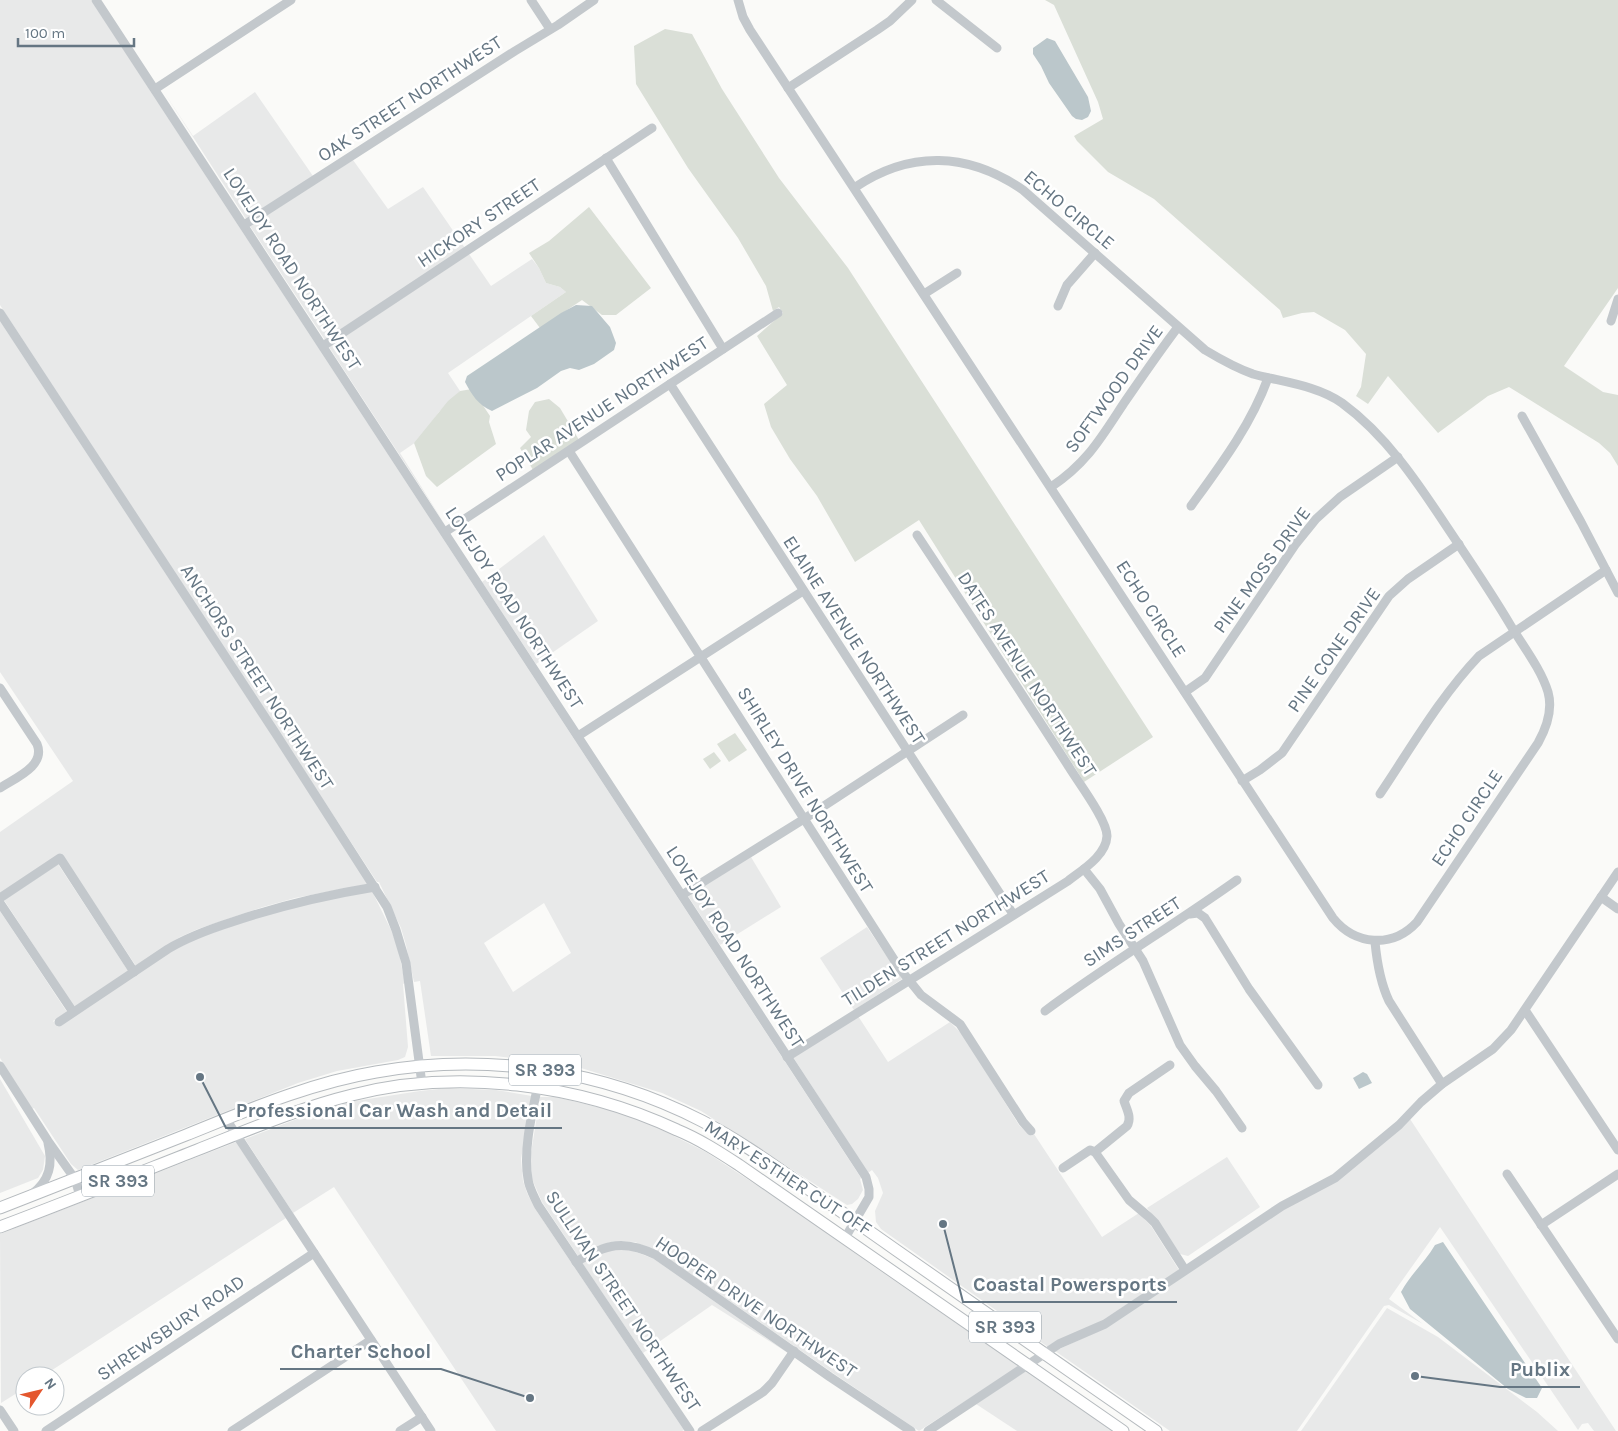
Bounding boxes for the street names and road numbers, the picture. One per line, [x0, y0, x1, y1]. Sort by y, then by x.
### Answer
street label: OAK STREET NORTHWEST [314, 31, 507, 167]
street label: LOVEJOY ROAD NORTHWEST [218, 164, 366, 375]
street label: ECHO CIRCLE [1019, 166, 1119, 254]
street label: HICKORY STREET [413, 173, 545, 272]
street label: SOFTWOOD DRIVE [1060, 321, 1168, 457]
street label: POPLAR AVENUE NORTHWEST [491, 332, 713, 486]
street label: LOVEJOY ROAD NORTHWEST [440, 503, 588, 714]
street label: PINE MOSS DRIVE [1209, 503, 1315, 637]
street label: ELAINE AVENUE NORTHWEST [778, 532, 930, 749]
street label: ECHO CIRCLE [1111, 556, 1191, 662]
street label: ANCHORS STREET NORTHWEST [176, 560, 338, 794]
street label: DATES AVENUE NORTHWEST [953, 568, 1102, 781]
street label: PINE CONE DRIVE [1283, 583, 1385, 717]
street label: SHIRLEY DRIVE NORTHWEST [732, 683, 878, 897]
street label: ECHO CIRCLE [1427, 766, 1507, 870]
street label: LOVEJOY ROAD NORTHWEST [661, 842, 809, 1053]
street label: TILDEN STREET NORTHWEST [838, 865, 1054, 1011]
street label: SIMS STREET [1079, 892, 1186, 972]
road number: SR 393 [509, 1054, 581, 1086]
street label: MARY ESTHER CUT OFF [700, 1116, 876, 1240]
road number: SR 393 [82, 1166, 154, 1196]
street label: SULLIVAN STREET NORTHWEST [541, 1187, 705, 1416]
street label: HOOPER DRIVE NORTHWEST [651, 1231, 861, 1383]
street label: SHREWSBURY ROAD [93, 1270, 249, 1386]
road number: SR 393 [969, 1311, 1041, 1342]

